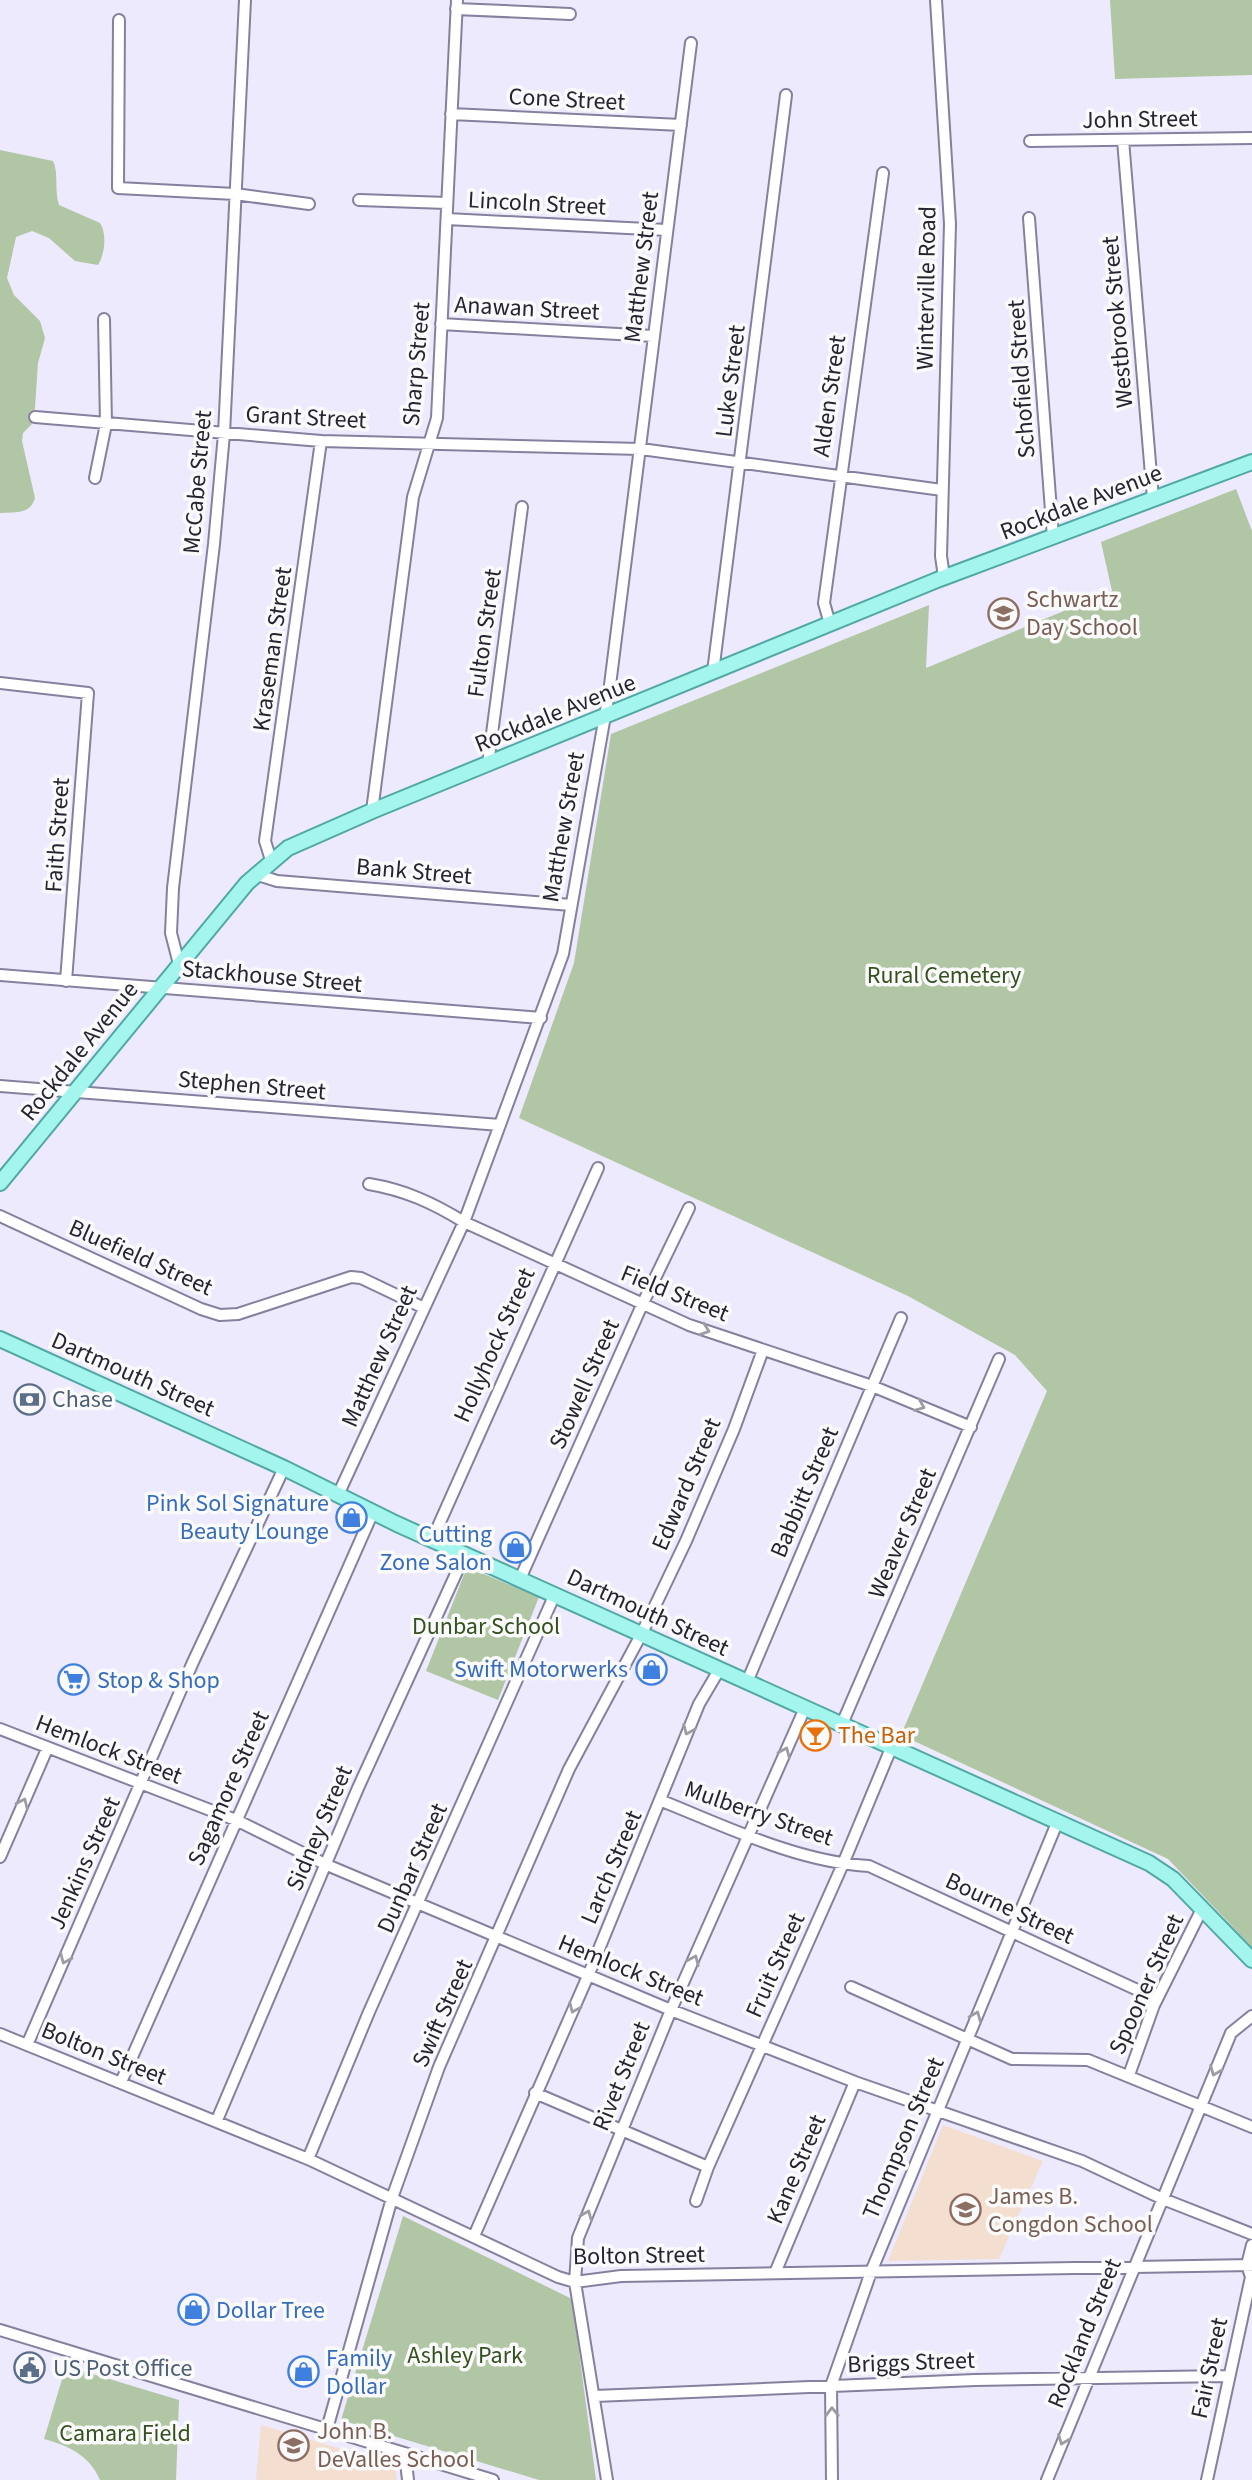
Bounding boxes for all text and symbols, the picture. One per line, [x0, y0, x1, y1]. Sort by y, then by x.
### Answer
street label: Cone Street [508, 79, 626, 120]
street label: John Street [1082, 101, 1198, 138]
street label: Lincoln Street [467, 182, 607, 225]
street label: Matthew Street [615, 189, 668, 345]
street label: Winterville Road [908, 206, 945, 370]
street label: Westbrook Street [1093, 234, 1142, 409]
street label: Anawan Street [453, 287, 601, 330]
street label: Schofield Street [998, 298, 1045, 459]
street label: Sharp Street [394, 300, 439, 428]
street label: Luke Street [706, 323, 755, 439]
street label: Alden Street [804, 333, 855, 459]
street label: Grant Street [245, 397, 367, 438]
street label: McCabe Street [174, 409, 221, 555]
street label: Rockdale Avenue [995, 455, 1167, 549]
street label: Kraseman Street [244, 565, 301, 734]
street label: Fulton Street [458, 567, 511, 700]
place label: Schwartz Day School [1026, 582, 1138, 645]
school or university icon: Schwartz Day School [986, 596, 1020, 630]
street label: Rockdale Avenue [469, 665, 641, 762]
street label: Matthew Street [533, 749, 594, 905]
street label: Faith Street [36, 776, 79, 894]
street label: Bank Street [355, 849, 473, 894]
street label: Stackhouse Street [180, 951, 364, 1002]
park label: Rural Cemetery [867, 958, 1021, 993]
street label: Rockdale Avenue [12, 974, 147, 1129]
street label: Stephen Street [177, 1062, 327, 1109]
street label: Bluefield Street [63, 1210, 218, 1305]
street label: Field Street [615, 1256, 734, 1331]
street label: Hollyhock Street [445, 1262, 544, 1428]
street label: Matthew Street [333, 1280, 426, 1433]
street label: Stowell Street [540, 1314, 629, 1455]
one-way arrow [699, 1322, 711, 1336]
street label: Dartmouth Street [46, 1323, 220, 1426]
bank icon: Chase [12, 1382, 46, 1416]
place label: Chase [52, 1382, 113, 1417]
one-way arrow [912, 1398, 925, 1412]
street label: Edward Street [643, 1412, 730, 1556]
street label: Babbitt Street [761, 1421, 848, 1563]
street label: Weaver Street [859, 1462, 946, 1604]
place label: Pink Sol Signature Beauty Lounge [146, 1486, 329, 1549]
shop icon: Pink Sol Signature Beauty Lounge [335, 1500, 369, 1534]
place label: Cutting Zone Salon [380, 1517, 492, 1580]
shop icon: Cutting Zone Salon [498, 1531, 532, 1565]
street label: Dartmouth Street [561, 1560, 735, 1665]
park label: Dunbar School [412, 1609, 560, 1644]
place label: Swift Motorwerks [454, 1652, 628, 1687]
shop icon: Swift Motorwerks [634, 1652, 668, 1686]
supermarket icon: Stop & Shop [57, 1663, 91, 1697]
place label: Stop & Shop [97, 1663, 220, 1698]
street label: Hemlock Street [31, 1705, 187, 1793]
street label: Sagamore Street [179, 1705, 278, 1871]
bar icon: The Bar [798, 1718, 832, 1752]
place label: The Bar [838, 1718, 916, 1753]
one-way arrow [683, 1724, 697, 1736]
one-way arrow [777, 1747, 791, 1759]
street label: Sidney Street [277, 1760, 362, 1896]
street label: Mulberry Street [680, 1772, 838, 1855]
street label: Jenkins Street [40, 1791, 129, 1935]
street label: Dunbar Street [368, 1797, 457, 1939]
one-way arrow [15, 1798, 29, 1810]
street label: Larch Street [572, 1805, 651, 1930]
street label: Bourne Street [940, 1863, 1080, 1954]
street label: Fruit Street [737, 1907, 814, 2023]
street label: Spooner Street [1100, 1908, 1193, 2060]
street label: Hemlock Street [553, 1925, 709, 2016]
one-way arrow [59, 1952, 73, 1964]
street label: Swift Street [403, 1953, 482, 2073]
one-way arrow [686, 1955, 700, 1967]
one-way arrow [568, 2001, 582, 2014]
one-way arrow [968, 2011, 982, 2023]
street label: Bolton Street [36, 2012, 172, 2094]
street label: Rivet Street [584, 2016, 659, 2136]
street label: Thompson Street [854, 2052, 953, 2225]
one-way arrow [1210, 2065, 1224, 2077]
street label: Kane Street [758, 2109, 835, 2229]
place label: James B. Congdon School [988, 2179, 1153, 2242]
school or university icon: James B. Congdon School [948, 2193, 982, 2227]
one-way arrow [578, 2210, 592, 2222]
street label: Bolton Street [573, 2237, 705, 2274]
street label: Rockland Street [1038, 2253, 1130, 2413]
shop icon: Dollar Tree [176, 2293, 210, 2327]
place label: Dollar Tree [216, 2293, 325, 2328]
street label: Fair Street [1182, 2314, 1237, 2422]
park label: Ashley Park [407, 2338, 523, 2373]
place label: Family Dollar [326, 2341, 392, 2404]
street label: Briggs Street [847, 2343, 975, 2382]
public building icon: US Post Office [13, 2351, 47, 2385]
place label: US Post Office [53, 2351, 192, 2386]
shop icon: Family Dollar [286, 2355, 320, 2389]
one-way arrow [824, 2406, 839, 2417]
place label: John B. DeValles School [317, 2414, 475, 2477]
park label: Camara Field [59, 2416, 191, 2451]
school or university icon: John B. DeValles School [277, 2428, 311, 2462]
one-way arrow [1057, 2433, 1071, 2445]

